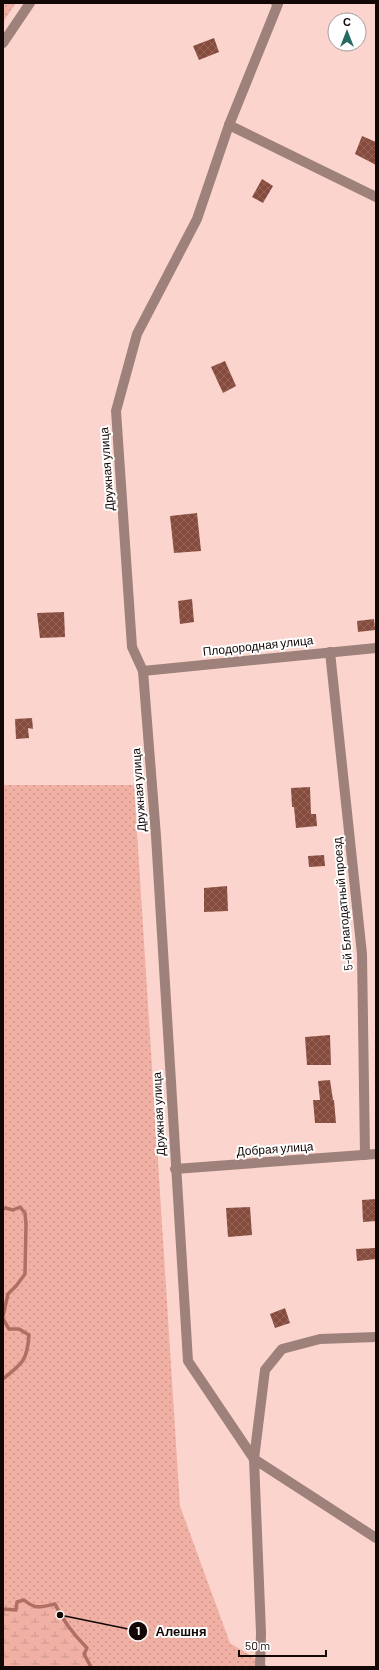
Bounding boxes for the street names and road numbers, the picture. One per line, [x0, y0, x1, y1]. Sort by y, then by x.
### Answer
street label: Дружная улица [96, 426, 117, 511]
street label: Плодородная улица [202, 632, 314, 659]
street label: Дружная улица [128, 747, 149, 832]
street label: 5-й Благодатный проезд [329, 837, 356, 971]
street label: Дружная улица [149, 1071, 168, 1156]
street label: Добрая улица [236, 1138, 314, 1159]

